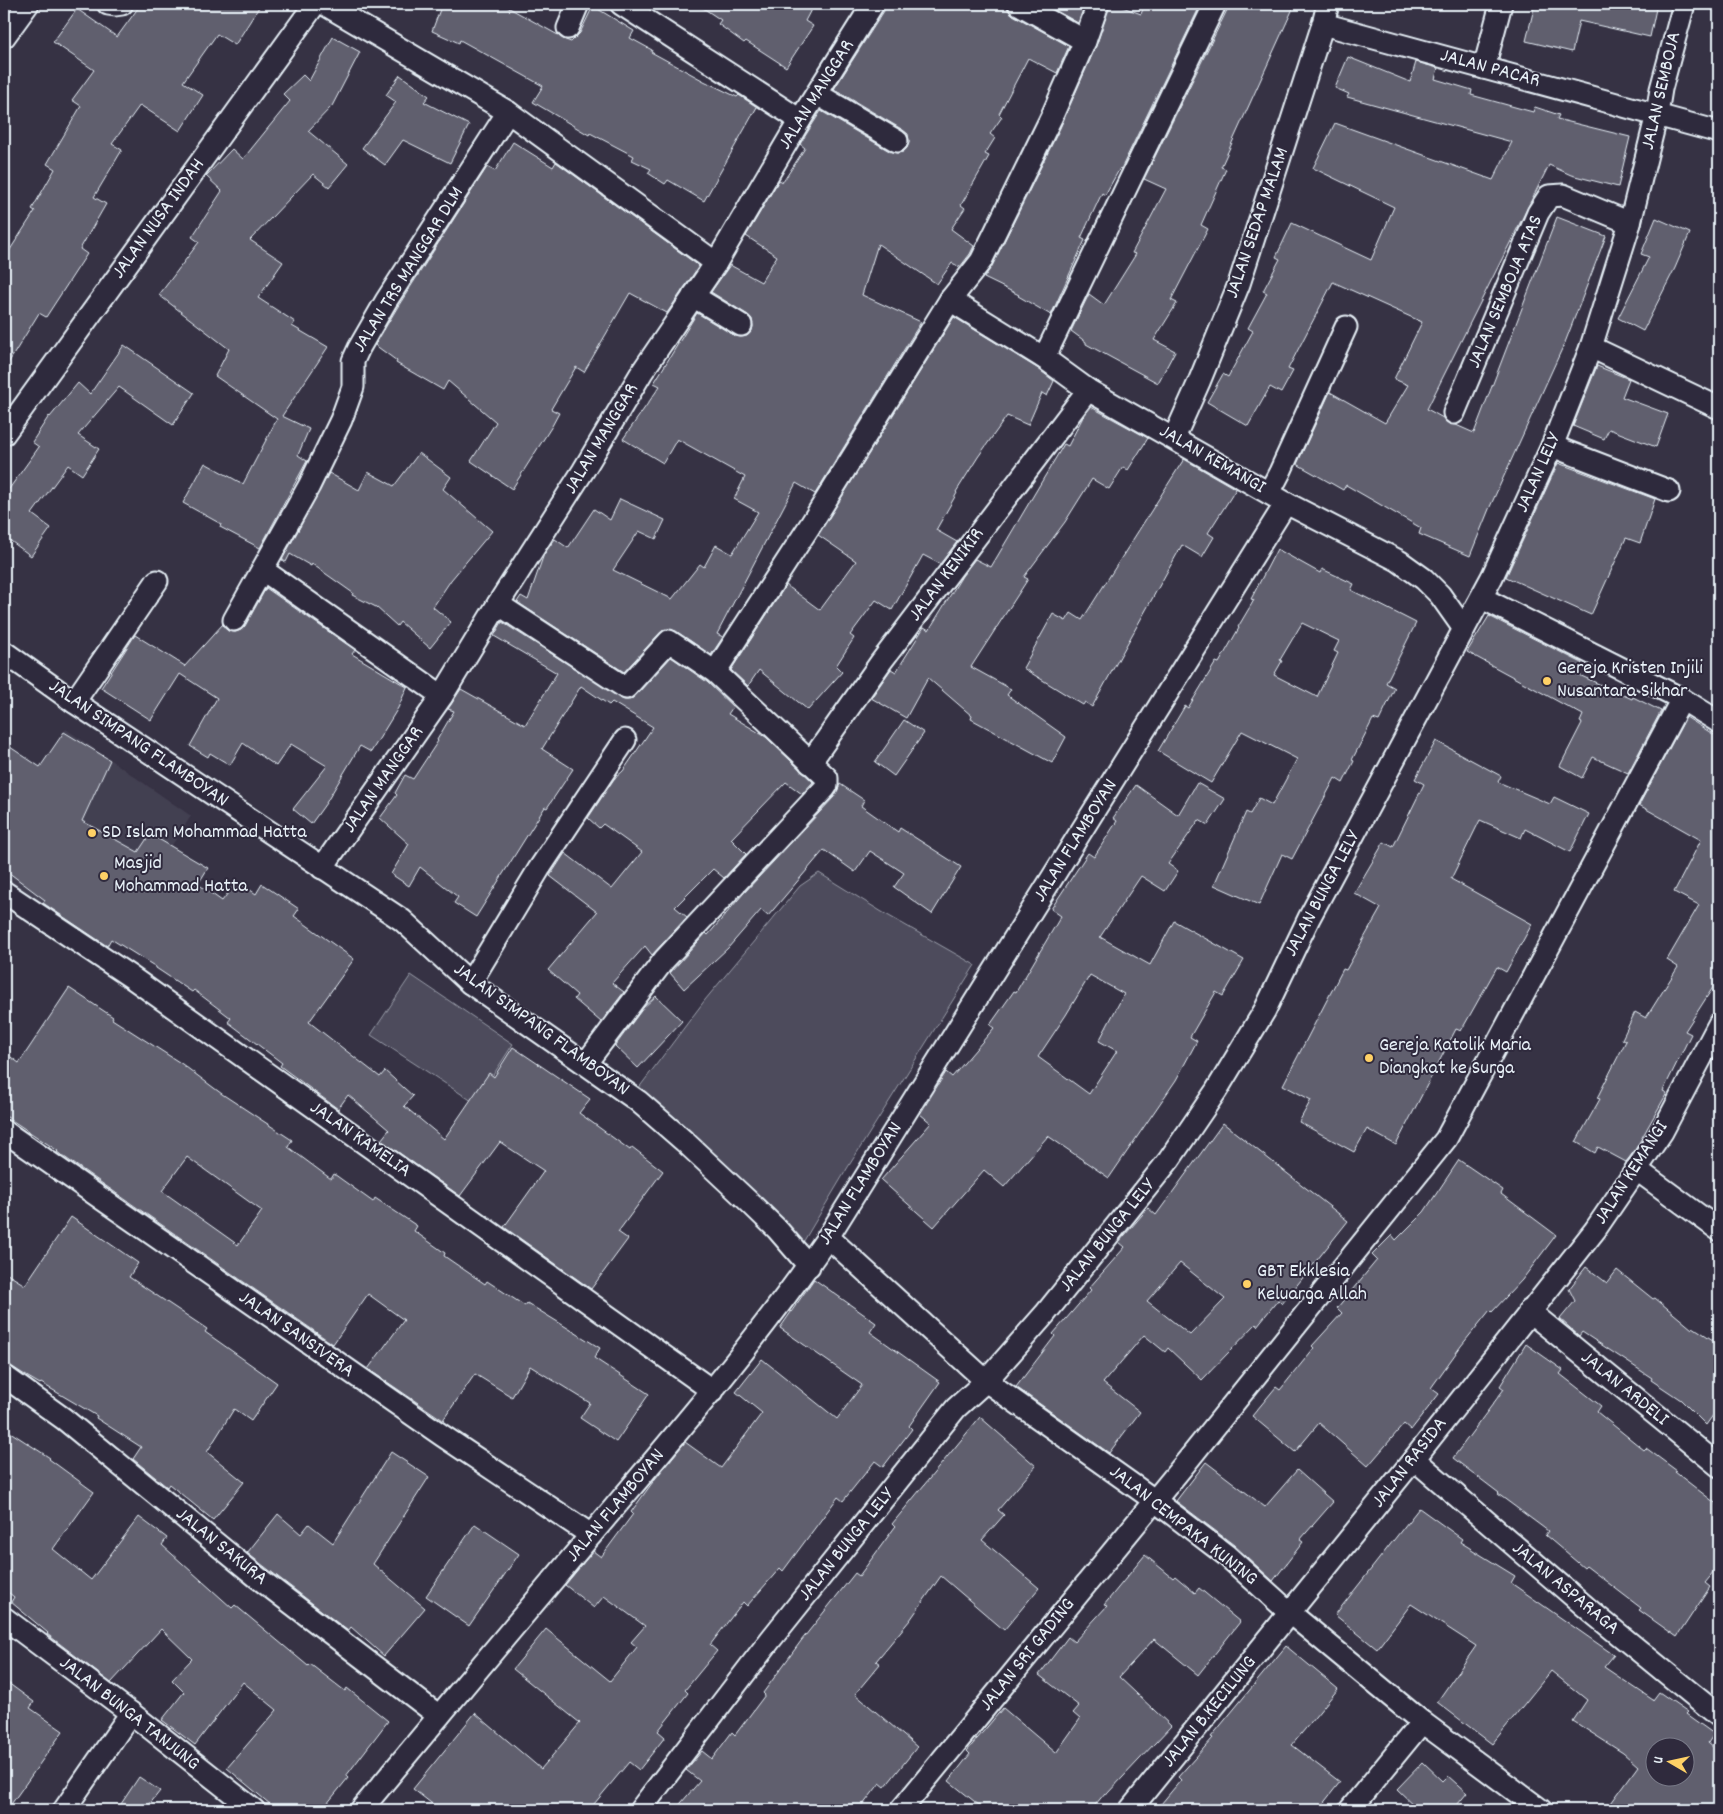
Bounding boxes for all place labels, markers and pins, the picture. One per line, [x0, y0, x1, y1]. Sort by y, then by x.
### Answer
place label: Gereja Kristen Injili Nusantara Sikhar [1557, 655, 1703, 706]
marker: Gereja Kristen Injili Nusantara Sikhar [1541, 675, 1553, 687]
place label: SD Islam Mohammad Hatta [102, 819, 307, 847]
marker: SD Islam Mohammad Hatta [86, 827, 98, 839]
place label: Masjid Mohammad Hatta [114, 850, 248, 901]
marker: Masjid Mohammad Hatta [98, 870, 110, 882]
place label: Gereja Katolik Maria Diangkat ke Surga [1379, 1032, 1532, 1083]
marker: Gereja Katolik Maria Diangkat ke Surga [1363, 1052, 1375, 1064]
place label: GBT Ekklesia Keluarga Allah [1257, 1258, 1367, 1309]
marker: GBT Ekklesia Keluarga Allah [1241, 1278, 1253, 1290]

